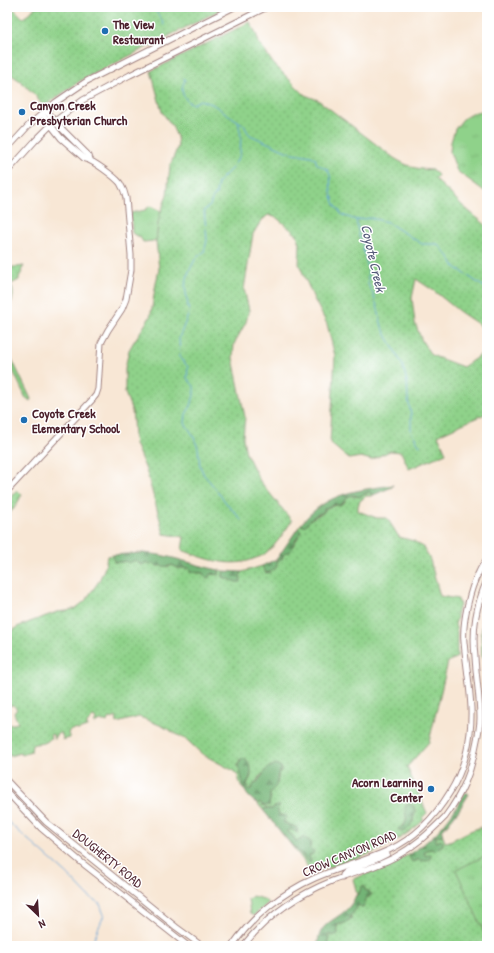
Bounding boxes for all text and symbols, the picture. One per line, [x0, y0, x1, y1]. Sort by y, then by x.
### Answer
place label: The View Restaurant [112, 15, 165, 48]
marker: The View Restaurant [100, 26, 110, 36]
place label: Canyon Creek Presbyterian Church [30, 96, 128, 130]
marker: Canyon Creek Presbyterian Church [17, 107, 27, 117]
water label: Coyote Creek [356, 222, 391, 295]
place label: Coyote Creek Elementary School [32, 404, 120, 438]
marker: Coyote Creek Elementary School [19, 415, 29, 425]
place label: Acorn Learning Center [352, 773, 424, 806]
marker: Acorn Learning Center [426, 784, 436, 794]
street label: DOUGHERTY ROAD [69, 824, 147, 892]
street label: CROW CANYON ROAD [299, 825, 399, 881]
north arrow [18, 895, 58, 935]
text: N [36, 916, 48, 932]

